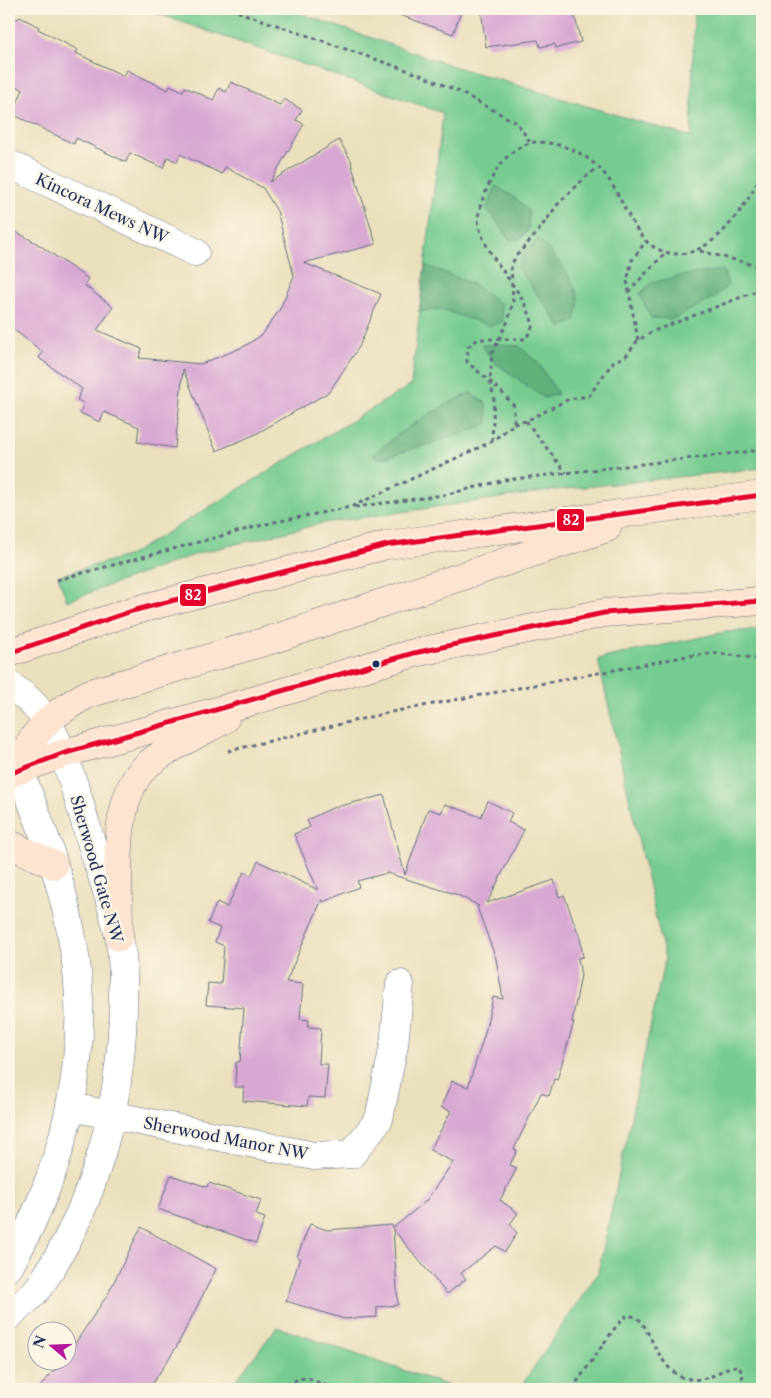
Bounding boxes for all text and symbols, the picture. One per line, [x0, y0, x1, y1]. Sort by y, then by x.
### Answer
street label: Kincora Mews NW [32, 168, 172, 248]
line badge: 82 [556, 508, 585, 532]
text: 82 [563, 511, 579, 529]
line badge: 82 [179, 583, 207, 607]
text: 82 [185, 586, 201, 604]
unlabelled marker [371, 659, 381, 669]
street label: Sherwood Gate NW [66, 793, 128, 946]
street label: Sherwood Manor NW [142, 1112, 311, 1164]
north arrow [28, 1320, 78, 1370]
text: N [29, 1333, 50, 1350]

